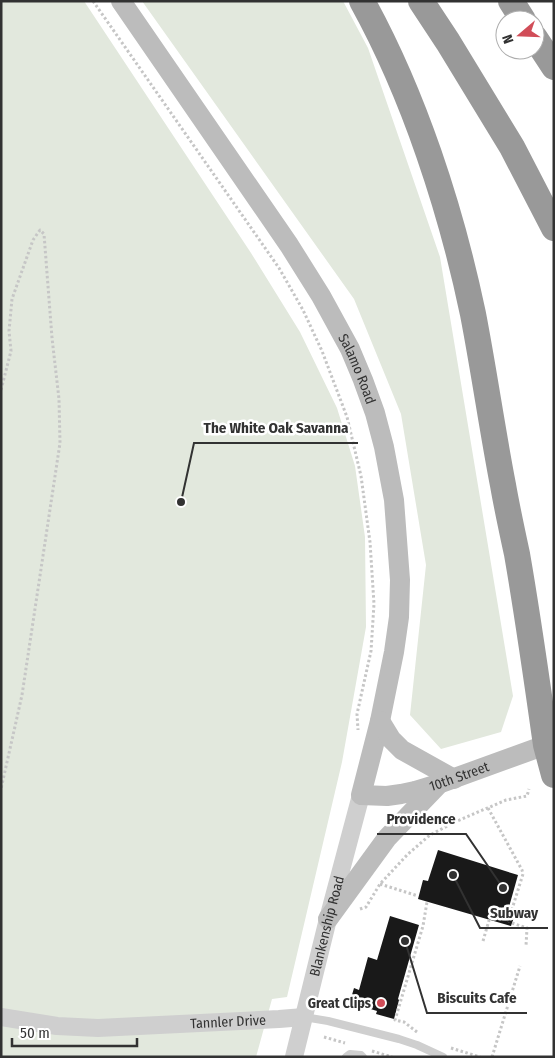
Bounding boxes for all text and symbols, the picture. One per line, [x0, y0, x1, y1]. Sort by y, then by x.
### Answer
north arrow [495, 10, 545, 60]
text: N [499, 32, 518, 46]
street label: Salamo Road [334, 331, 379, 406]
callout: The White Oak Savanna [194, 413, 358, 443]
text: The White Oak Savanna [204, 419, 349, 437]
street label: 10th Street [427, 758, 492, 795]
callout: Providence [377, 804, 466, 834]
text: Providence [386, 810, 456, 828]
street label: Blankenship Road [306, 874, 348, 978]
callout: Subway [480, 898, 548, 928]
text: Subway [490, 904, 539, 922]
callout: Biscuits Cafe [427, 983, 527, 1013]
text: Biscuits Cafe [437, 989, 517, 1007]
place label: Great Clips [308, 995, 371, 1012]
marker: Great Clips [375, 997, 387, 1009]
street label: Tannler Drive [190, 1012, 266, 1032]
scale bar [12, 1016, 138, 1048]
text: 50 m [20, 1024, 50, 1042]

